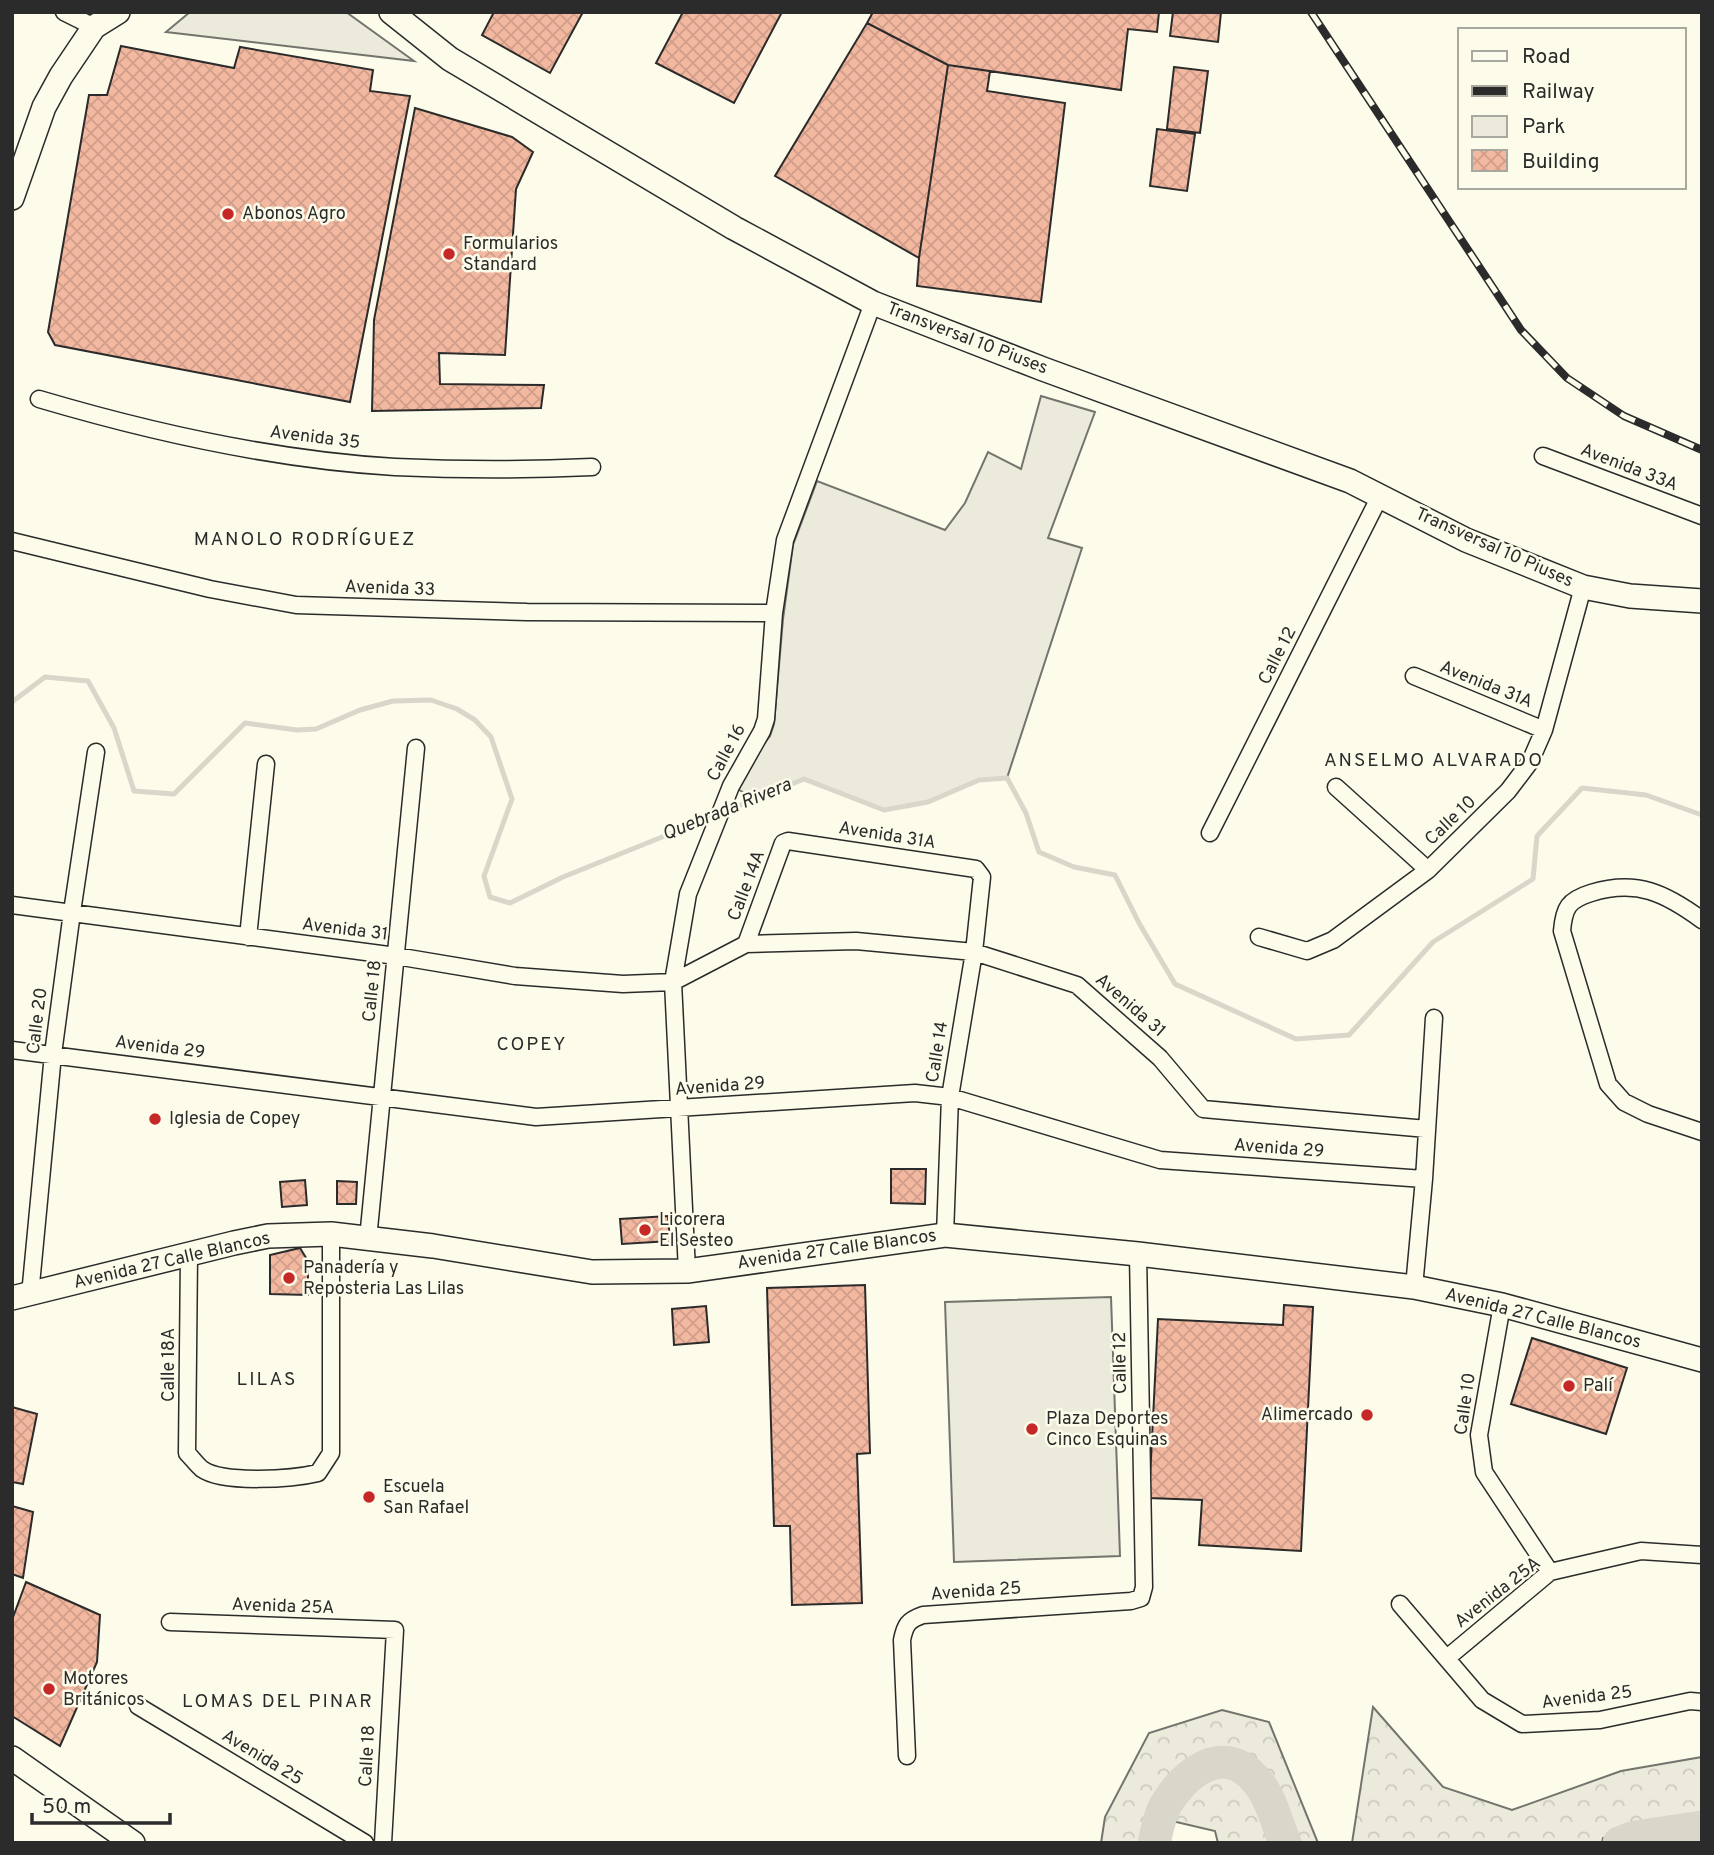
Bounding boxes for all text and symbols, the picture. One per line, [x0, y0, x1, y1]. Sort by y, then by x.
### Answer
legend [1458, 28, 1686, 189]
text: Road [1522, 44, 1571, 71]
text: Railway [1522, 79, 1595, 106]
text: Park [1522, 114, 1565, 141]
text: Building [1522, 149, 1600, 176]
place label: Abonos Agro [242, 203, 346, 226]
marker: Abonos Agro [220, 206, 236, 222]
place label: Formularios Standard [463, 233, 558, 277]
marker: Formularios Standard [441, 246, 457, 262]
street label: Transversal 10 Piuses [883, 298, 1051, 380]
street label: Avenida 35 [269, 421, 361, 455]
street label: Avenida 33A [1577, 439, 1681, 497]
street label: Transversal 10 Piuses [1411, 503, 1577, 593]
district label: MANOLO RODRÍGUEZ [194, 527, 416, 552]
street label: Avenida 33 [344, 576, 436, 602]
street label: Calle 12 [1254, 623, 1302, 689]
street label: Avenida 31A [1436, 656, 1536, 714]
street label: Calle 16 [702, 720, 752, 786]
district label: ANSELMO ALVARADO [1324, 749, 1544, 773]
water label: Quebrada Rivera [659, 773, 795, 847]
street label: Calle 10 [1420, 791, 1482, 851]
street label: Avenida 31A [837, 817, 937, 855]
street label: Calle 14A [723, 847, 771, 925]
street label: Avenida 31 [301, 913, 389, 947]
street label: Calle 18 [358, 959, 388, 1023]
street label: Avenida 31 [1090, 969, 1170, 1043]
street label: Calle 20 [23, 986, 53, 1056]
street label: Calle 14 [922, 1020, 954, 1084]
street label: Avenida 29 [114, 1031, 206, 1065]
district label: COPEY [497, 1033, 567, 1057]
street label: Avenida 29 [674, 1072, 766, 1102]
place label: Iglesia de Copey [169, 1108, 300, 1131]
marker: Iglesia de Copey [147, 1111, 163, 1127]
street label: Avenida 29 [1233, 1134, 1325, 1164]
place label: Licorera El Sesteo [659, 1209, 734, 1253]
marker: Licorera El Sesteo [637, 1222, 653, 1238]
street label: Avenida 27 Calle Blancos [736, 1225, 938, 1275]
street label: Avenida 27 Calle Blancos [71, 1227, 273, 1295]
place label: Panadería y Reposteria Las Lilas [303, 1257, 464, 1301]
marker: Panadería y Reposteria Las Lilas [281, 1270, 297, 1286]
street label: Avenida 27 Calle Blancos [1443, 1284, 1643, 1354]
street label: Calle 18A [158, 1328, 181, 1402]
street label: Calle 12 [1109, 1332, 1133, 1394]
district label: LILAS [237, 1368, 297, 1392]
street label: Calle 10 [1450, 1371, 1482, 1437]
place label: Palí [1583, 1375, 1614, 1398]
marker: Palí [1561, 1378, 1577, 1394]
place label: Alimercado [1261, 1404, 1353, 1427]
marker: Alimercado [1359, 1407, 1375, 1423]
place label: Plaza Deportes Cinco Esquinas [1046, 1408, 1169, 1452]
marker: Plaza Deportes Cinco Esquinas [1024, 1421, 1040, 1437]
place label: Escuela San Rafael [383, 1476, 469, 1520]
marker: Escuela San Rafael [361, 1489, 377, 1505]
street label: Avenida 25A [1450, 1552, 1546, 1634]
street label: Avenida 25 [930, 1577, 1022, 1607]
street label: Avenida 25A [231, 1594, 335, 1620]
place label: Motores Británicos [63, 1668, 145, 1712]
marker: Motores Británicos [41, 1681, 57, 1697]
street label: Avenida 25 [1540, 1681, 1634, 1715]
district label: LOMAS DEL PINAR [182, 1690, 374, 1714]
street label: Calle 18 [355, 1724, 381, 1788]
street label: Avenida 25 [217, 1725, 307, 1791]
scale bar [32, 1782, 170, 1826]
text: 50 m [42, 1794, 91, 1821]

